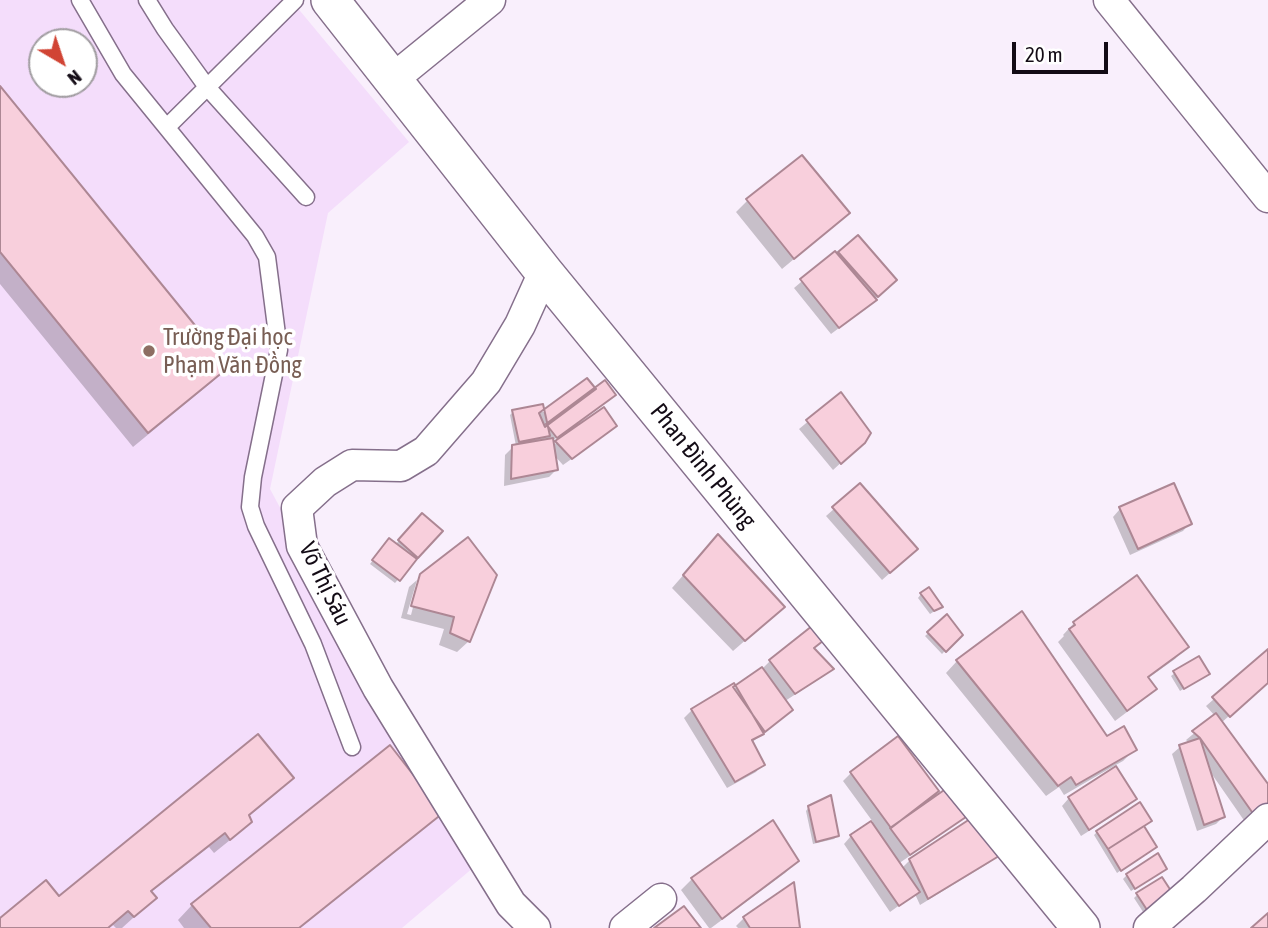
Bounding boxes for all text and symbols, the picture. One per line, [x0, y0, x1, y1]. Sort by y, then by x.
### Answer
north arrow [28, 28, 98, 98]
scale bar [1016, 28, 1112, 72]
text: 20 m [1025, 42, 1063, 66]
text: N [64, 66, 86, 90]
place label: Trường Đại học Phạm Văn Đồng [163, 323, 302, 379]
marker: Trường Đại học Phạm Văn Đồng [141, 343, 157, 359]
street label: Phan Đình Phùng [644, 398, 762, 534]
street label: Võ Thị Sáu [293, 538, 357, 630]

